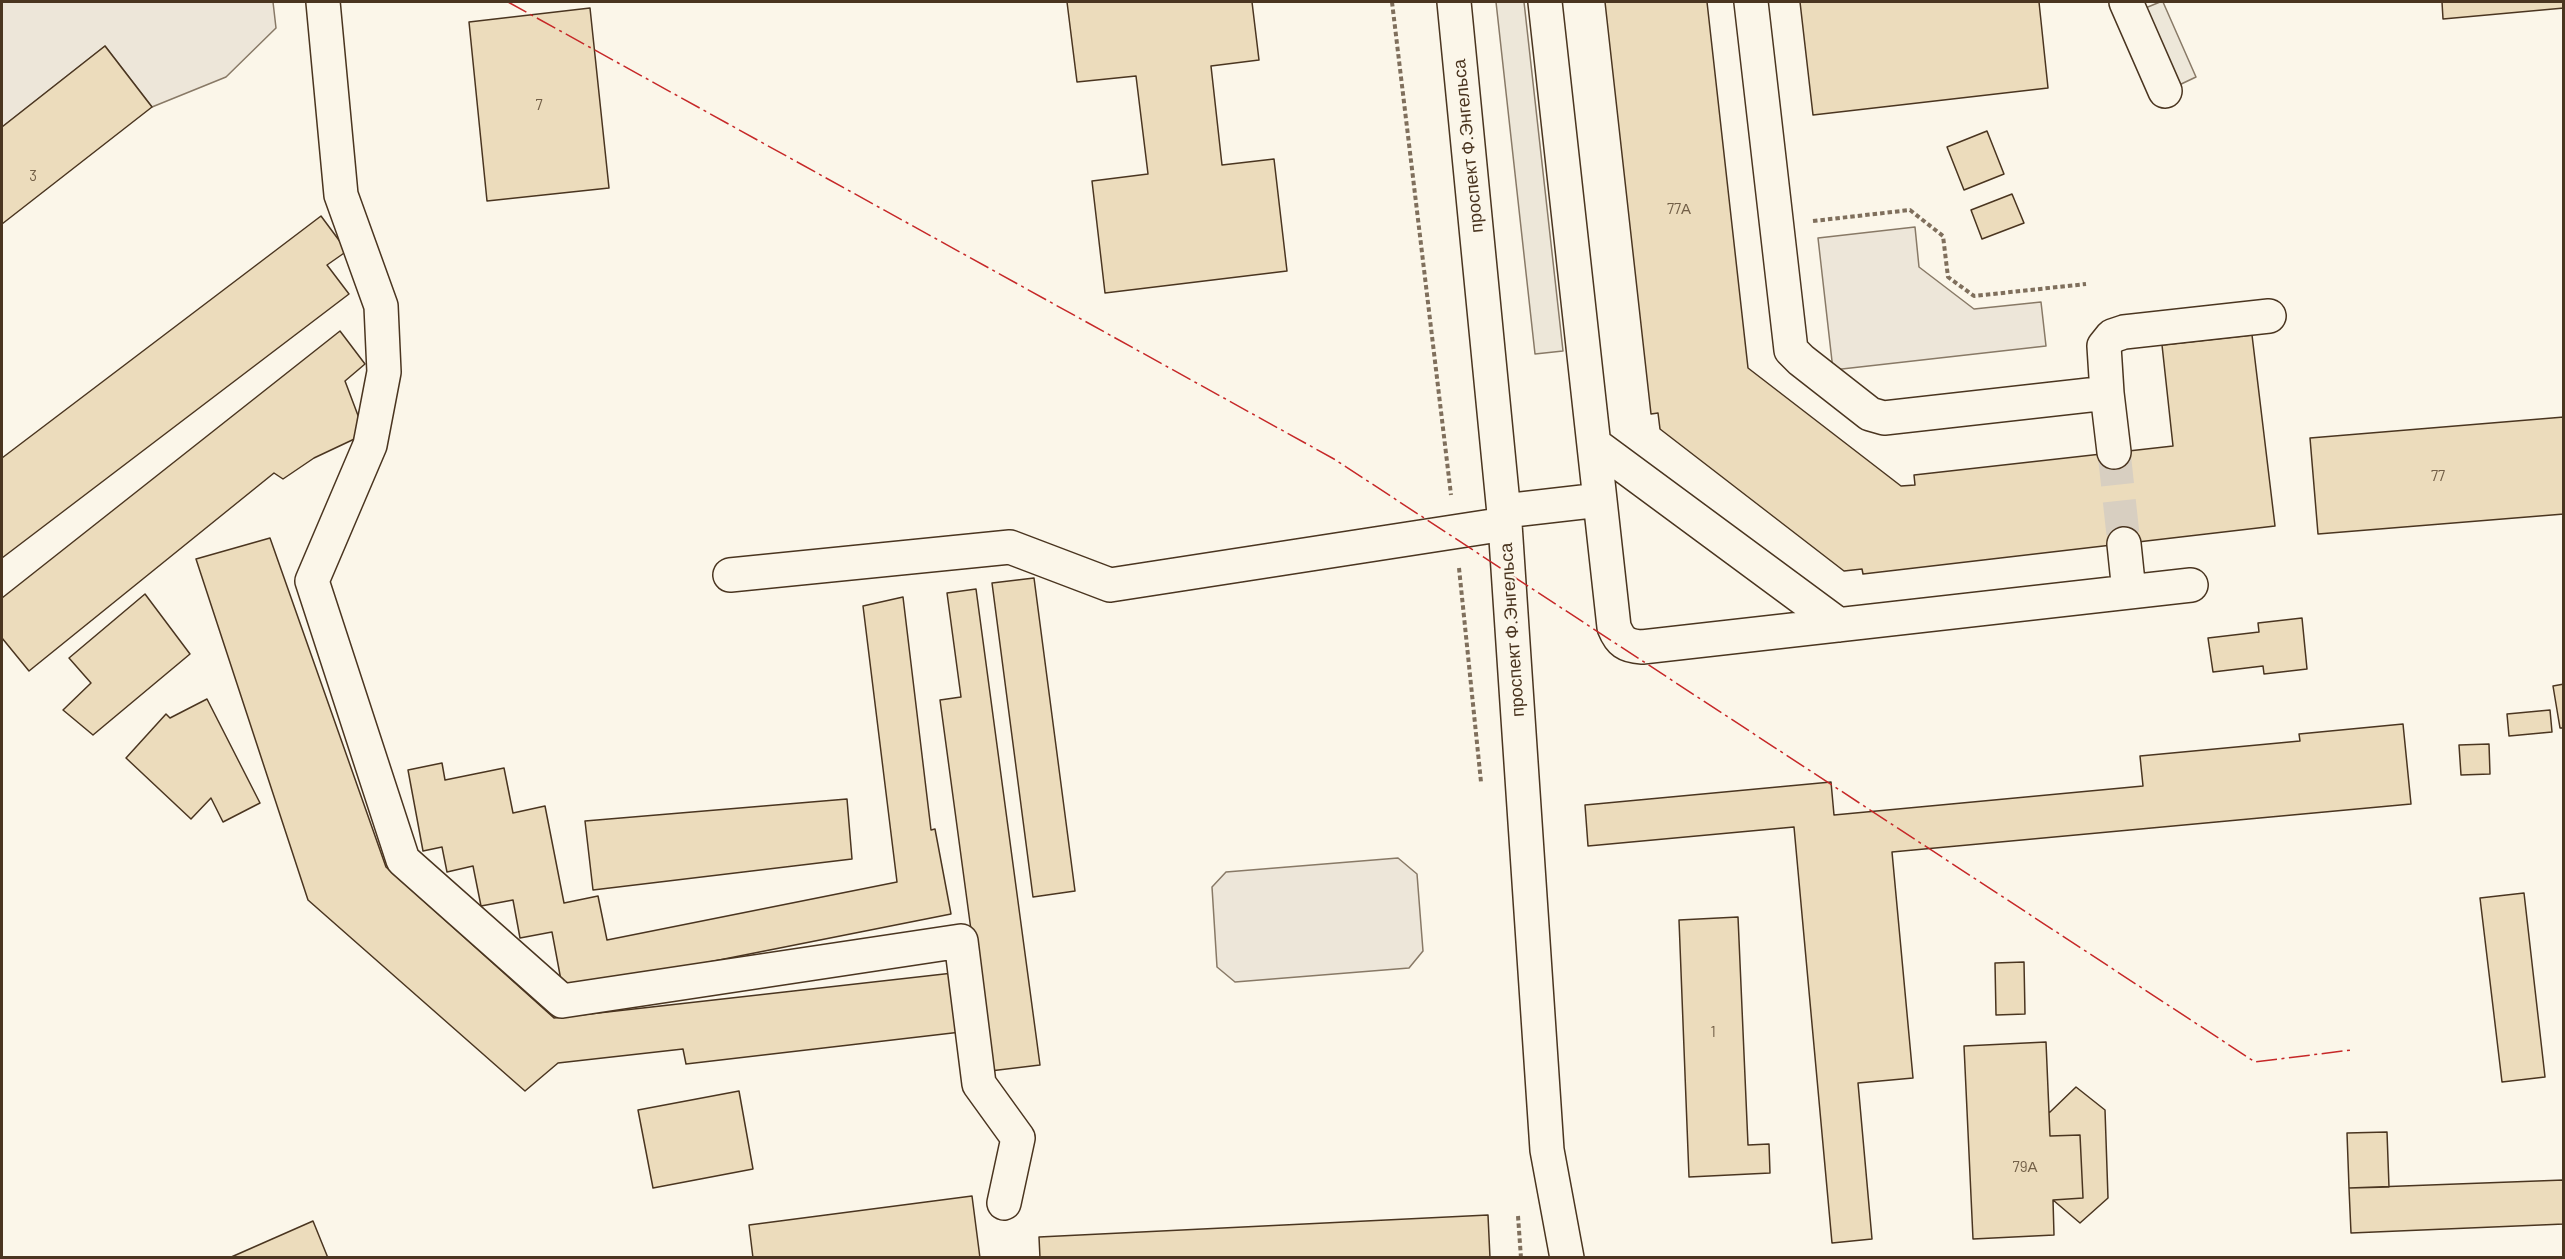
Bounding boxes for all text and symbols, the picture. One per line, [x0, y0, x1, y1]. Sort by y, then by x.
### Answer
street label: проспект Ф.Энгельса [1448, 58, 1488, 234]
house number: 7 [535, 96, 543, 114]
house number: 3 [29, 167, 37, 185]
house number: 77А [1667, 200, 1691, 218]
house number: 77 [2431, 467, 2445, 485]
street label: проспект Ф.Энгельса [1495, 542, 1529, 718]
house number: 1 [1710, 1023, 1716, 1041]
house number: 79А [2013, 1158, 2037, 1176]

